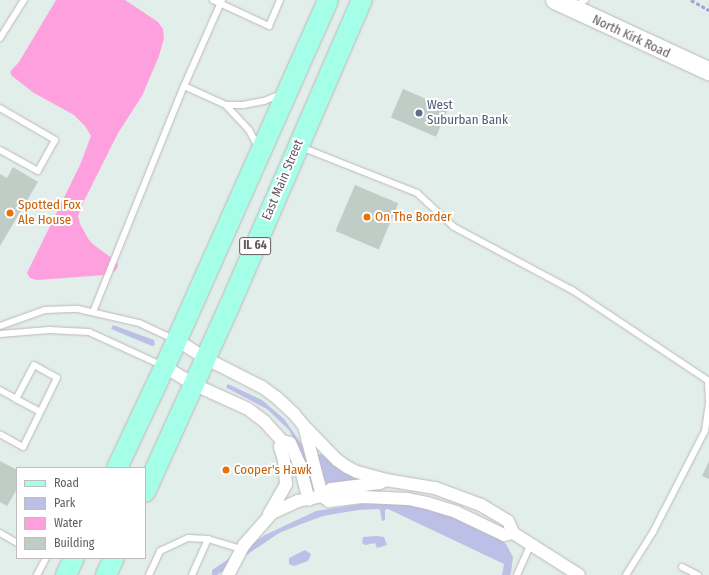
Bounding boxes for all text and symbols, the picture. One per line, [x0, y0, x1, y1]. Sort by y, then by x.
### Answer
street label: North Kirk Road [590, 12, 672, 62]
place label: West Suburban Bank [427, 98, 508, 129]
marker: West Suburban Bank [414, 108, 424, 118]
street label: East Main Street [259, 137, 307, 223]
place label: Spotted Fox Ale House [18, 198, 81, 229]
marker: Spotted Fox Ale House [5, 208, 15, 218]
place label: On The Border [375, 209, 451, 225]
marker: On The Border [362, 212, 372, 222]
road number: IL 64 [239, 236, 271, 256]
place label: Cooper's Hawk [234, 462, 312, 478]
marker: Cooper's Hawk [221, 465, 231, 475]
legend [16, 467, 146, 559]
text: Road [54, 476, 79, 490]
text: Park [54, 496, 75, 510]
text: Water [54, 516, 82, 530]
text: Building [54, 536, 94, 550]

